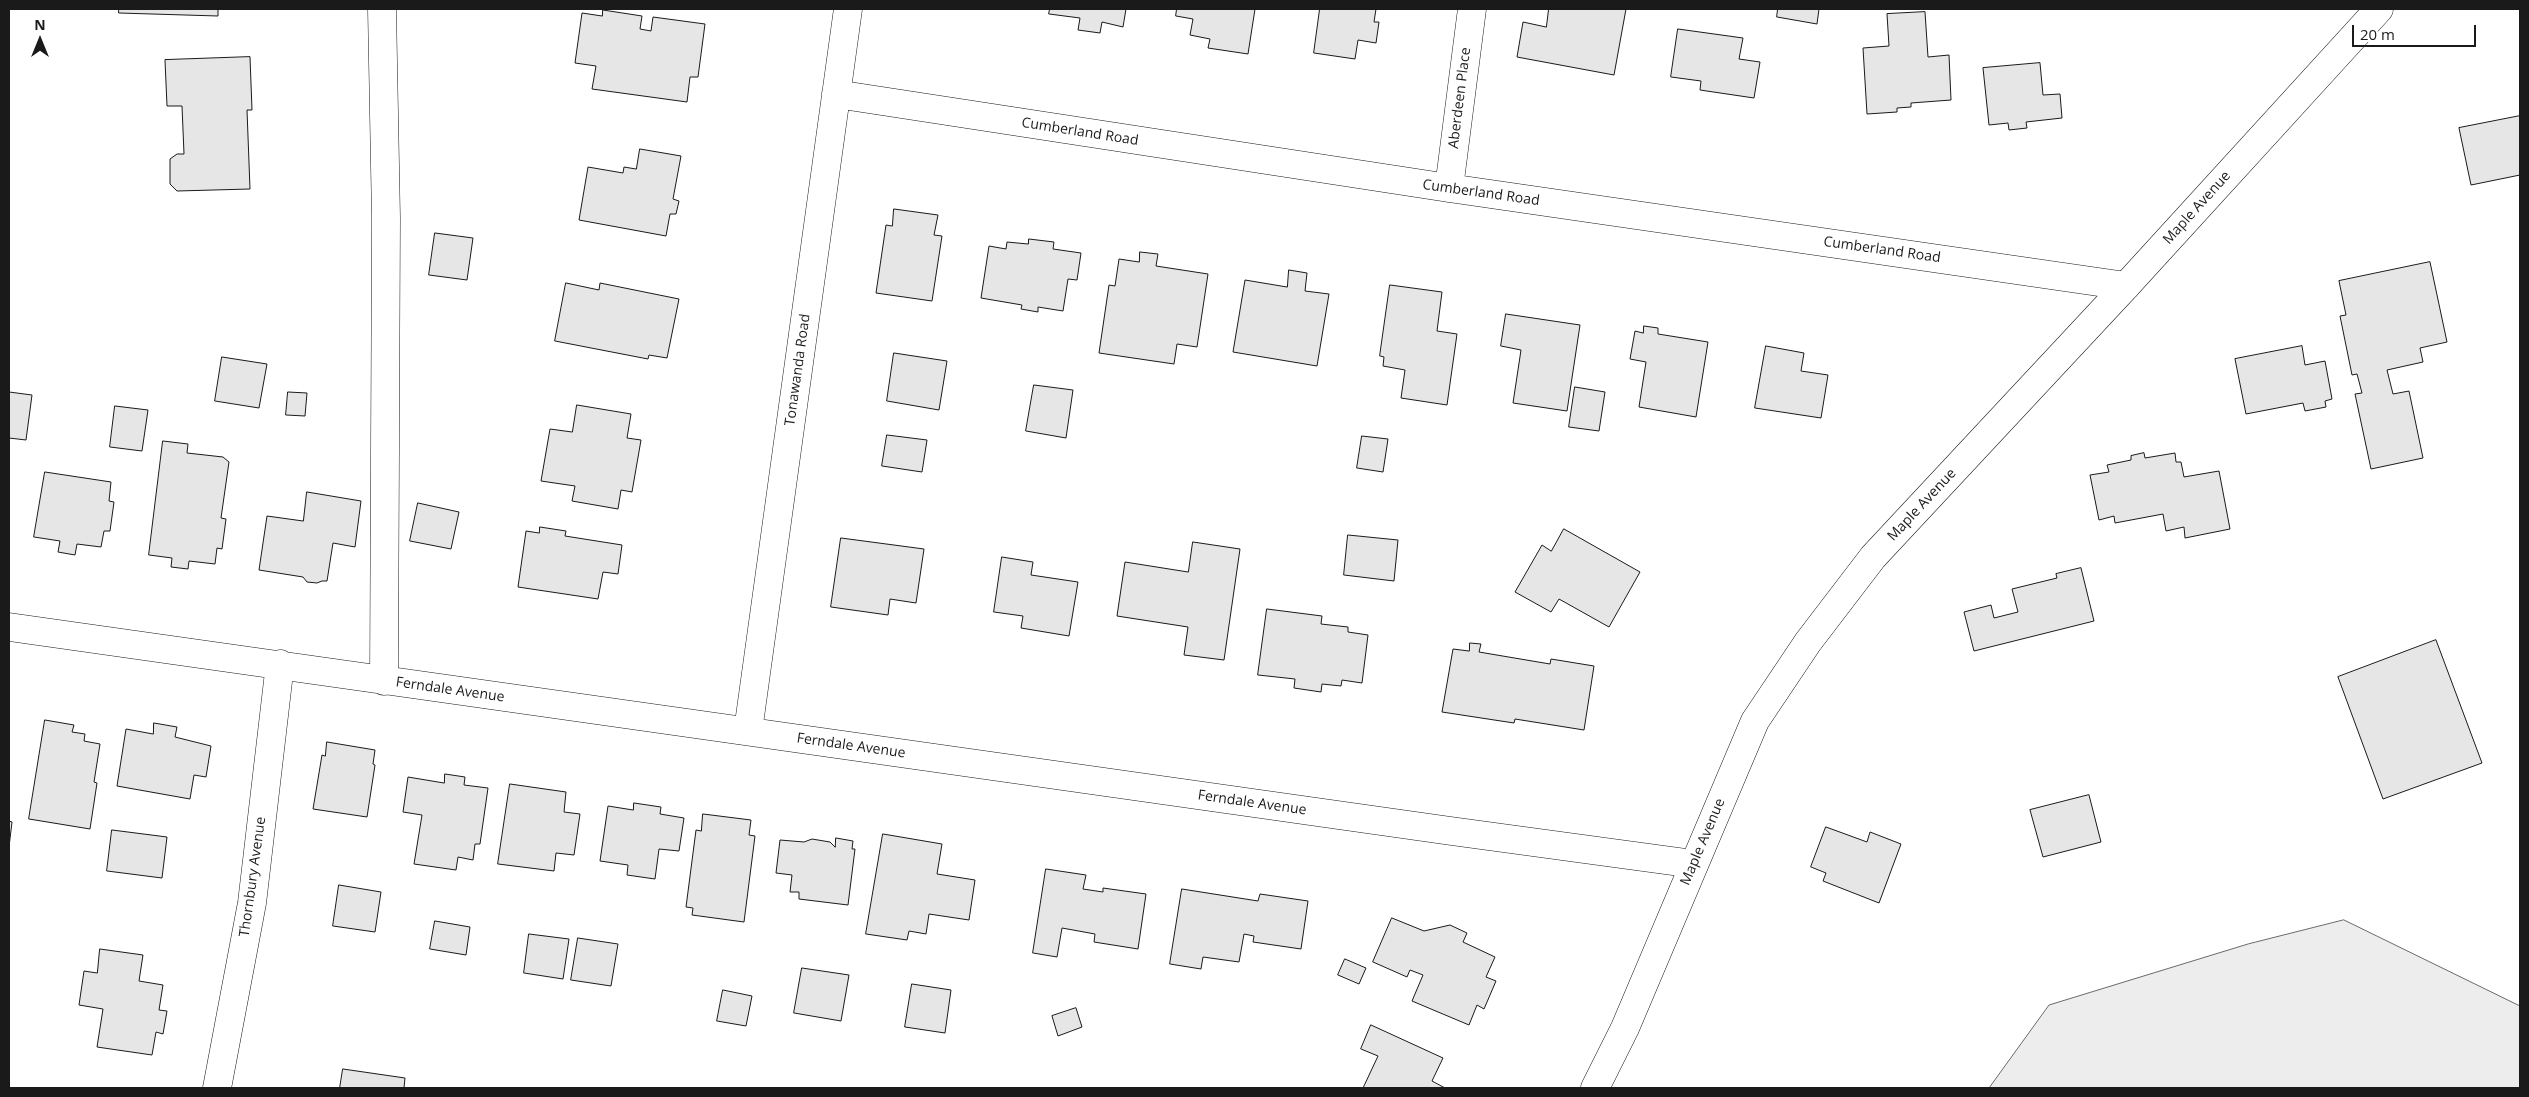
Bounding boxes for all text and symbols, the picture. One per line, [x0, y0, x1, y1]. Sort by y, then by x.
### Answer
north arrow [15, 15, 65, 65]
text: N [34, 15, 46, 34]
scale bar [2354, 15, 2478, 47]
text: 20 m [2360, 24, 2395, 44]
street label: Aberdeen Place [1445, 46, 1475, 150]
street label: Cumberland Road [1020, 114, 1140, 150]
street label: Maple Avenue [2160, 168, 2234, 248]
street label: Cumberland Road [1421, 176, 1541, 210]
street label: Cumberland Road [1822, 233, 1942, 267]
street label: Tonawanda Road [782, 313, 814, 427]
street label: Maple Avenue [1884, 465, 1960, 545]
street label: Ferndale Avenue [395, 674, 505, 706]
street label: Ferndale Avenue [796, 730, 906, 762]
street label: Ferndale Avenue [1197, 787, 1307, 819]
street label: Maple Avenue [1677, 796, 1729, 888]
street label: Thornbury Avenue [236, 816, 270, 938]

